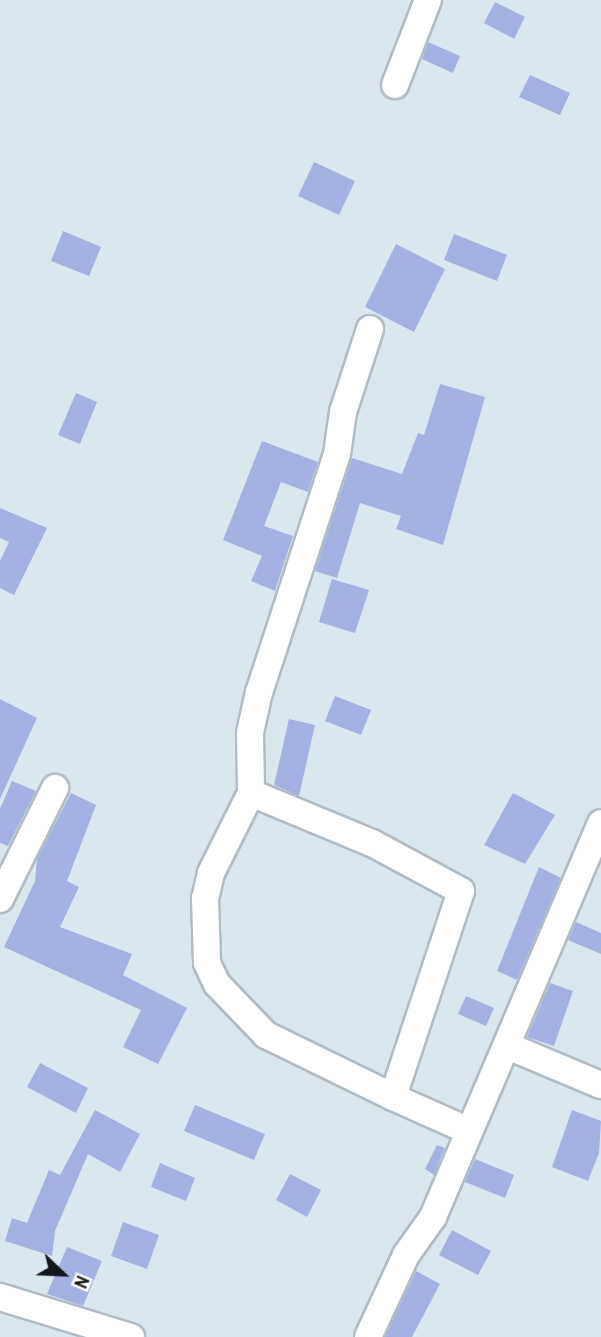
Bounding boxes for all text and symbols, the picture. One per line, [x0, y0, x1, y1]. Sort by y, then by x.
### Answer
north arrow [28, 1239, 98, 1309]
text: N [68, 1272, 96, 1292]

